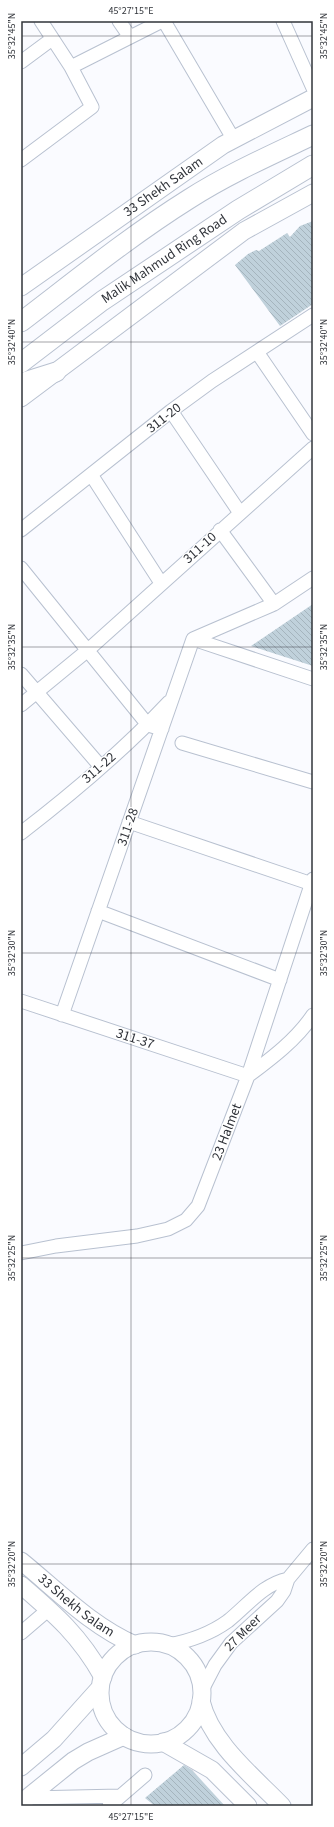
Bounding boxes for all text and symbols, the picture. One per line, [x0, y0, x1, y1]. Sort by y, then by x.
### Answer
text: 45°27'15"E [108, 4, 154, 18]
text: 35°32'45"N [5, 13, 19, 59]
text: 35°32'45"N [317, 13, 331, 59]
street label: 33 Shekh Salam [120, 152, 207, 222]
street label: Malik Mahmud Ring Road [97, 210, 231, 309]
text: 35°32'40"N [5, 319, 19, 365]
text: 35°32'40"N [317, 319, 331, 365]
street label: 311-20 [142, 398, 186, 438]
street label: 311-10 [179, 527, 221, 569]
text: 35°32'35"N [5, 624, 19, 670]
text: 35°32'35"N [317, 624, 331, 670]
street label: 311-22 [78, 748, 120, 788]
street label: 311-28 [112, 805, 144, 849]
text: 35°32'30"N [5, 930, 19, 976]
text: 35°32'30"N [317, 930, 331, 976]
street label: 311-37 [113, 1023, 157, 1055]
street label: 23 Halmet [207, 1100, 247, 1163]
text: 35°32'25"N [5, 1235, 19, 1281]
text: 35°32'25"N [317, 1235, 331, 1281]
text: 35°32'20"N [5, 1541, 19, 1587]
text: 35°32'20"N [317, 1541, 331, 1587]
street label: 33 Shekh Salam [33, 1569, 118, 1642]
street label: 27 Meer [220, 1610, 266, 1656]
text: 45°27'15"E [108, 1810, 154, 1824]

